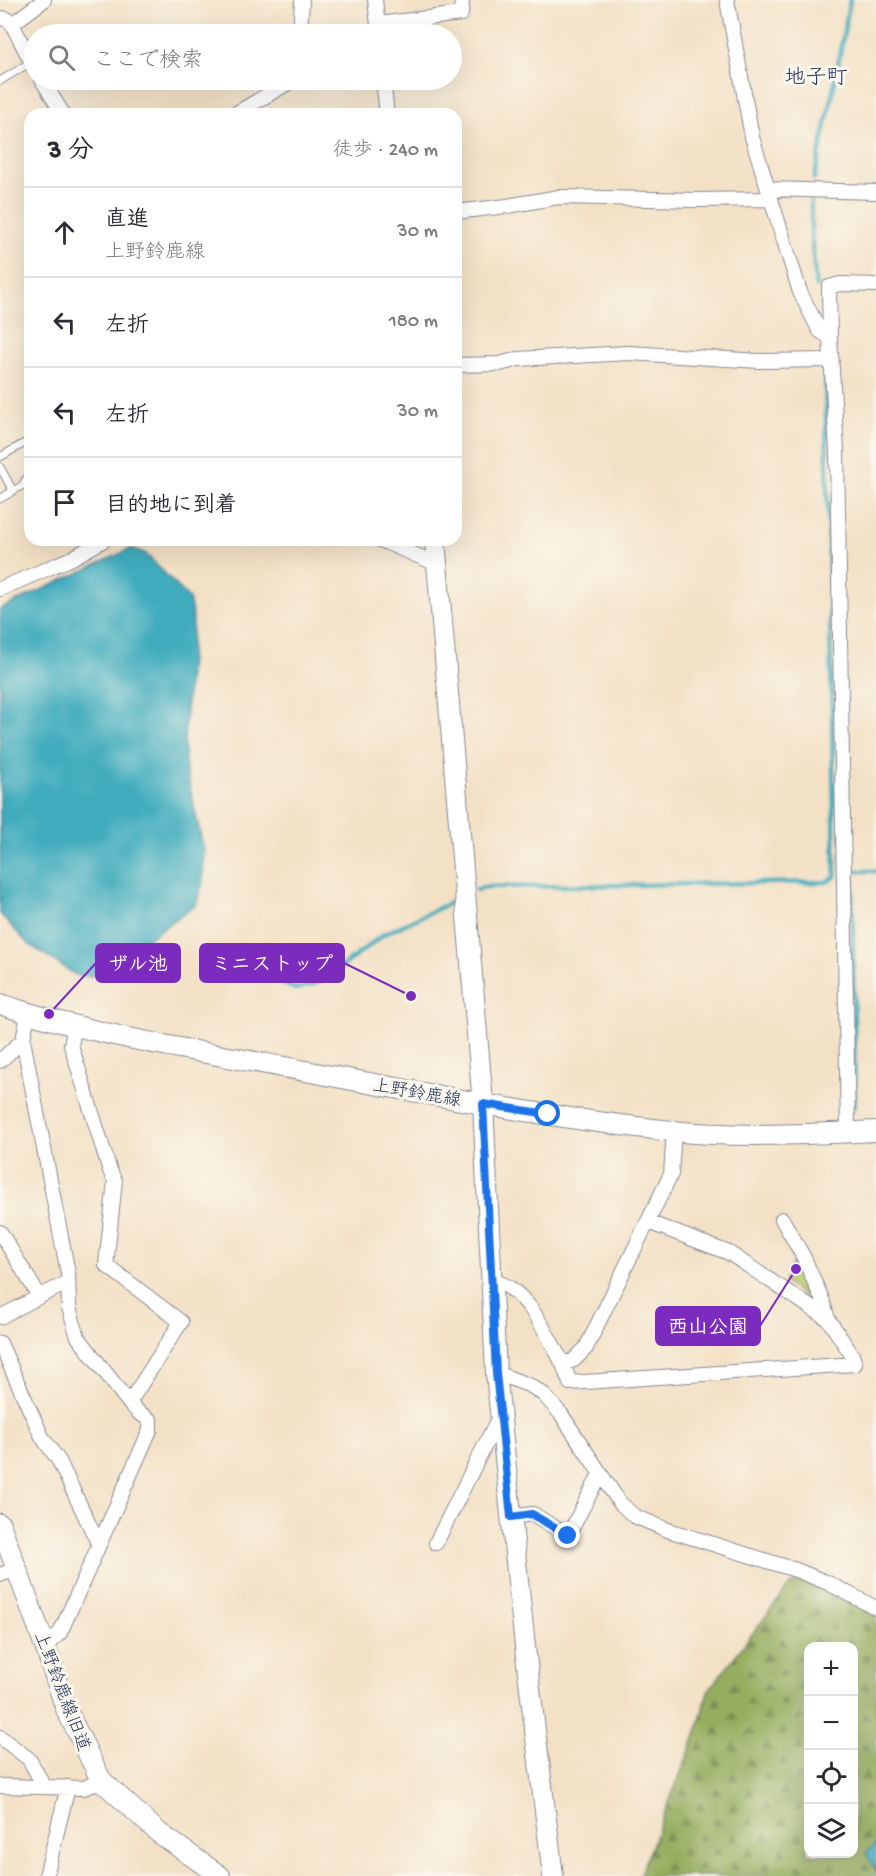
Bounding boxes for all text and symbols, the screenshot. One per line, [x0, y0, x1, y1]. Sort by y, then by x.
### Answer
search box [24, 24, 462, 90]
icon: search [45, 41, 78, 74]
text: ここで検索 [93, 49, 203, 75]
district label: 地子町 [785, 66, 848, 92]
text: 3 分 [48, 137, 94, 168]
text: 徒歩 · 240 m [333, 140, 438, 163]
text: 直進 [105, 208, 149, 234]
icon: ahead [48, 216, 81, 249]
text: 30 m [397, 221, 438, 244]
text: 上野鈴鹿線 [105, 242, 205, 265]
icon: left [48, 306, 81, 339]
text: 180 m [389, 311, 438, 334]
text: 左折 [105, 314, 149, 340]
icon: left [48, 396, 81, 429]
text: 30 m [397, 401, 438, 424]
text: 左折 [105, 404, 149, 430]
icon: arrive [48, 486, 81, 519]
text: 目的地に到着 [105, 494, 237, 520]
callout: ザル池 [96, 944, 180, 982]
callout: ミニストップ [200, 944, 344, 982]
text: ミニストップ [211, 953, 333, 978]
text: ザル池 [108, 954, 168, 978]
street label: 上野鈴鹿線 [370, 1075, 463, 1113]
route start [534, 1100, 560, 1126]
callout: 西山公園 [656, 1307, 760, 1345]
text: 西山公園 [668, 1317, 748, 1341]
route end [554, 1522, 580, 1548]
street label: 上野鈴鹿線旧道 [28, 1629, 94, 1754]
map controls [804, 1642, 858, 1858]
button: + [804, 1642, 858, 1696]
button: − [804, 1696, 858, 1750]
button: locate [804, 1750, 858, 1804]
button: layers [804, 1804, 858, 1858]

